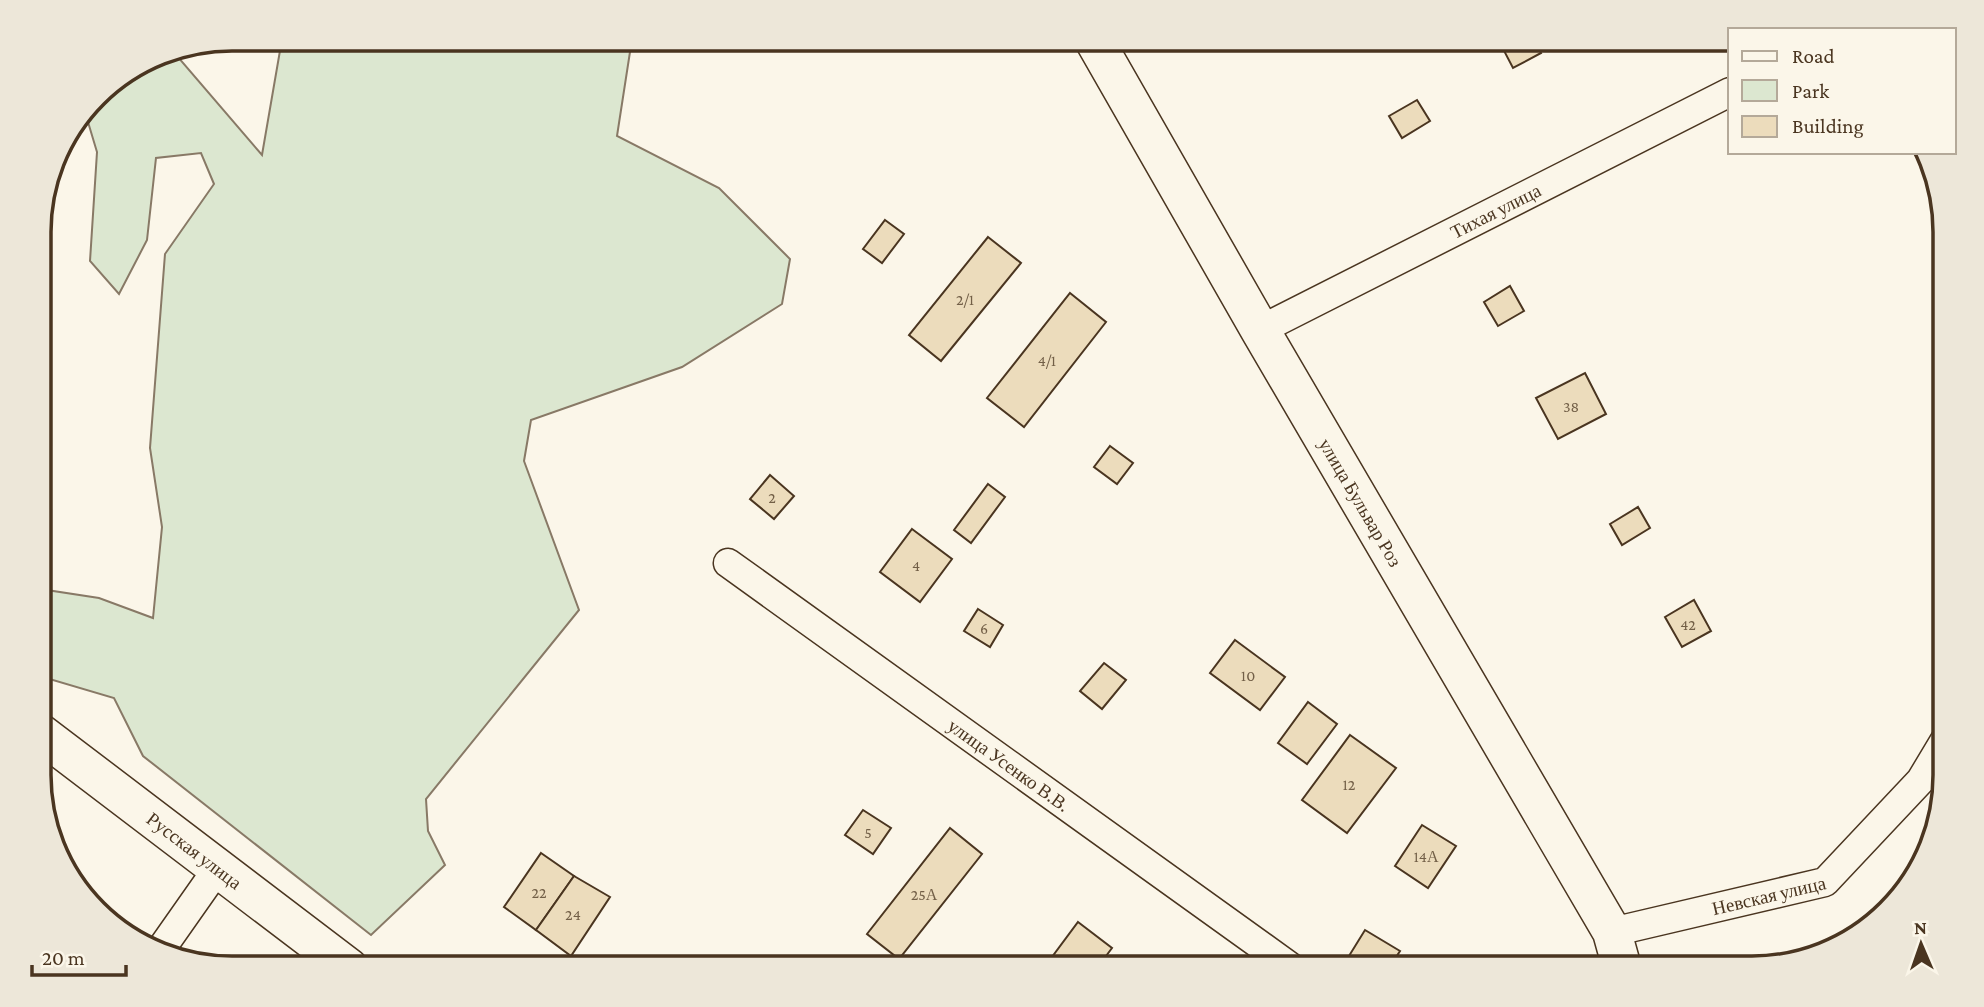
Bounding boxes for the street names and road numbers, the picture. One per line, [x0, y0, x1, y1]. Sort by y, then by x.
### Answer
street label: Тихая улица [1447, 179, 1545, 242]
street label: улица Бульвар Роз [1315, 434, 1406, 570]
street label: улица Усенко В.В. [944, 714, 1074, 815]
street label: Русская улица [143, 808, 246, 894]
street label: Невская улица [1710, 872, 1828, 919]

